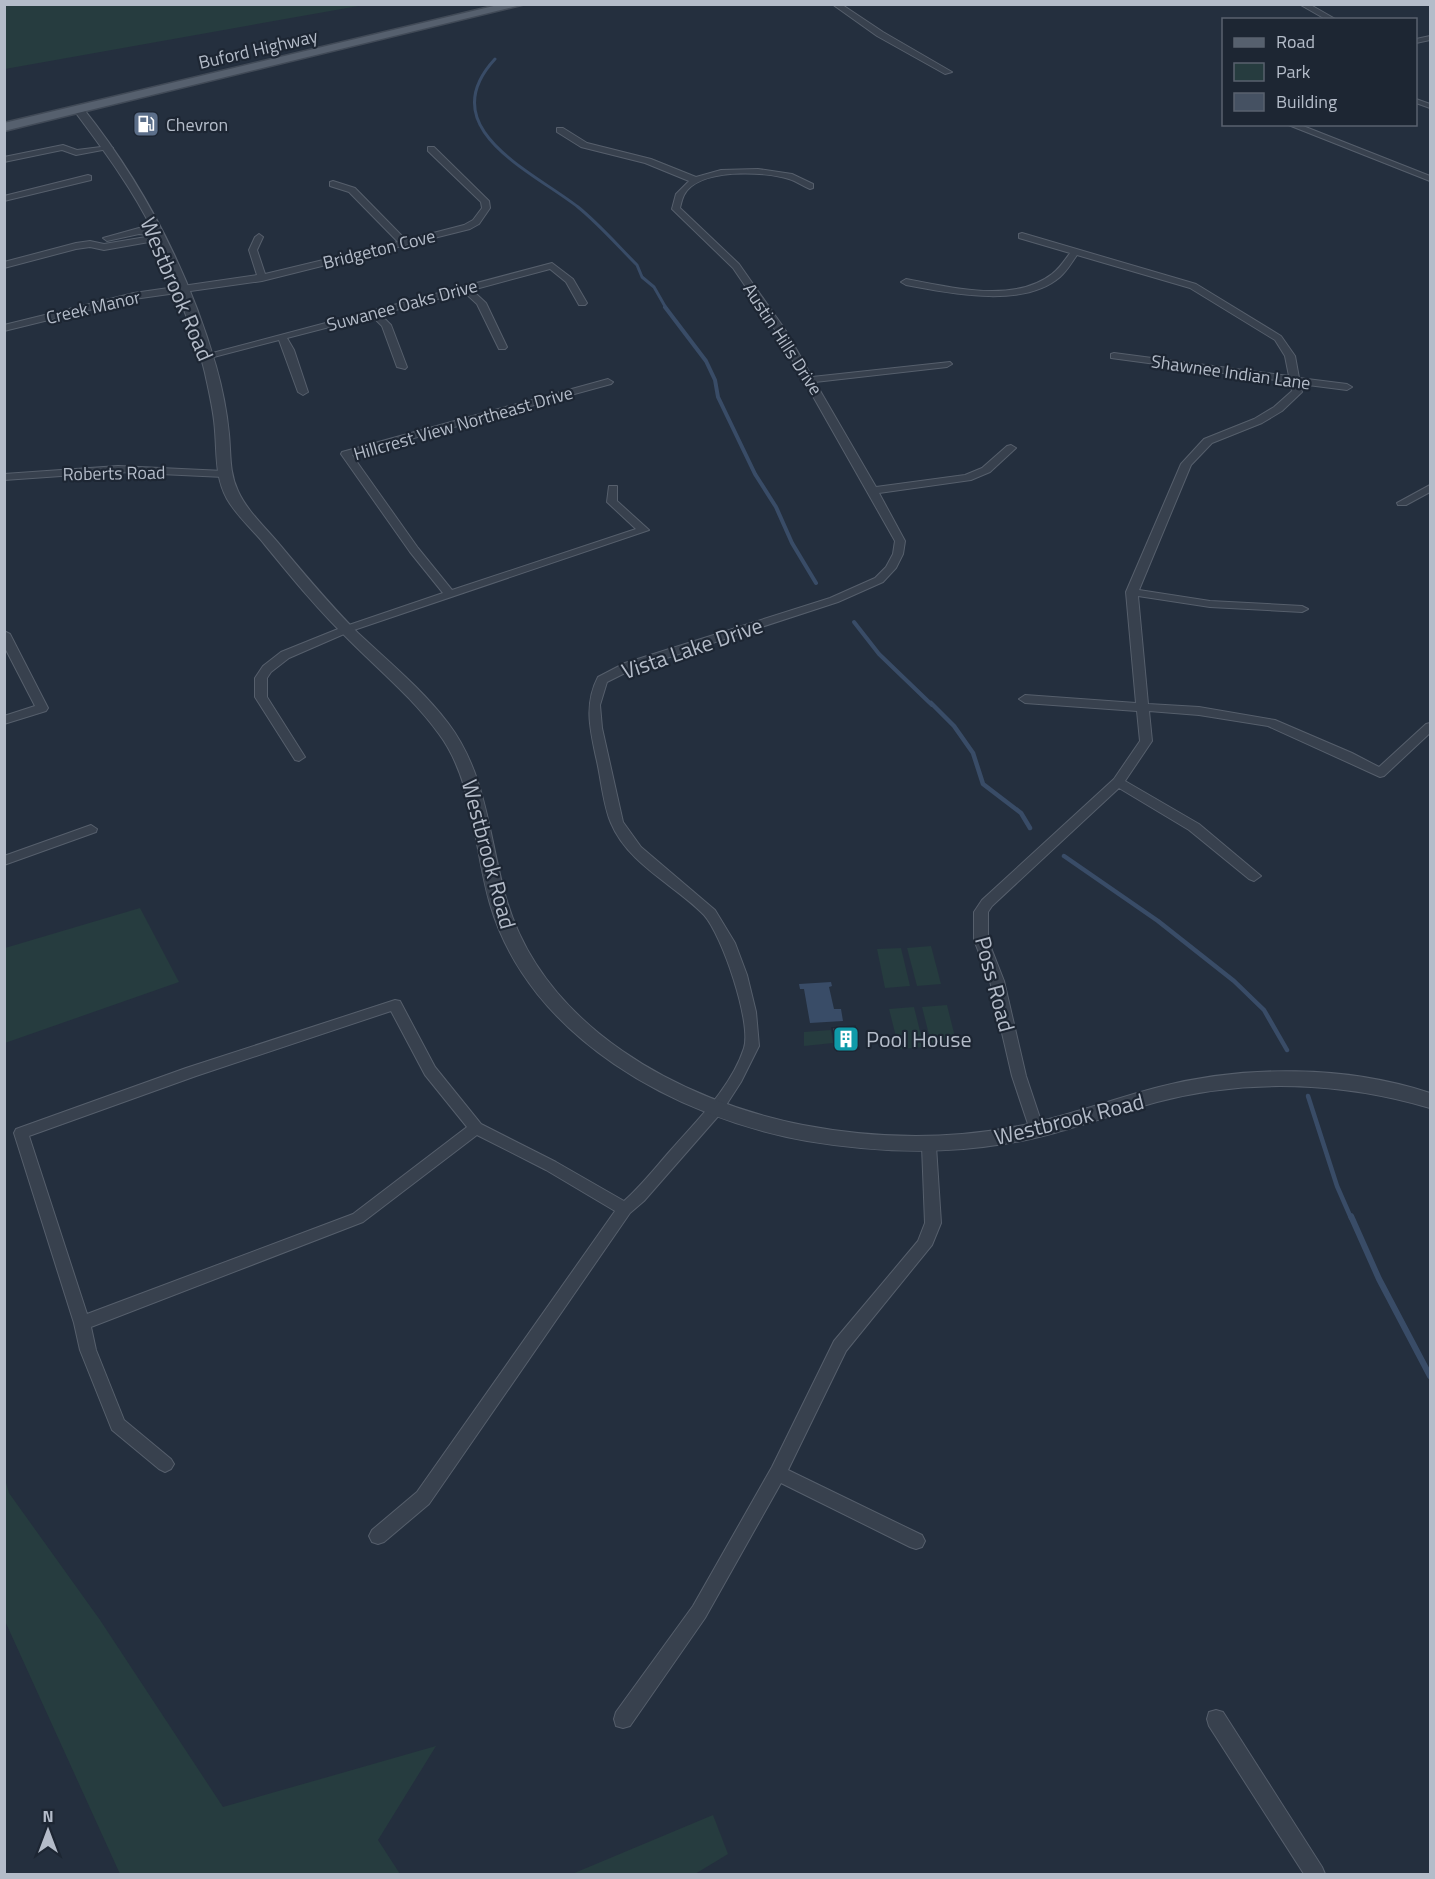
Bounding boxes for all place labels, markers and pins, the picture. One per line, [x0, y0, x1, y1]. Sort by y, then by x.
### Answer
fuel station icon: Chevron [131, 109, 161, 139]
place label: Chevron [166, 111, 228, 138]
place label: Pool House [866, 1022, 972, 1056]
building icon: Pool House [831, 1024, 861, 1054]

